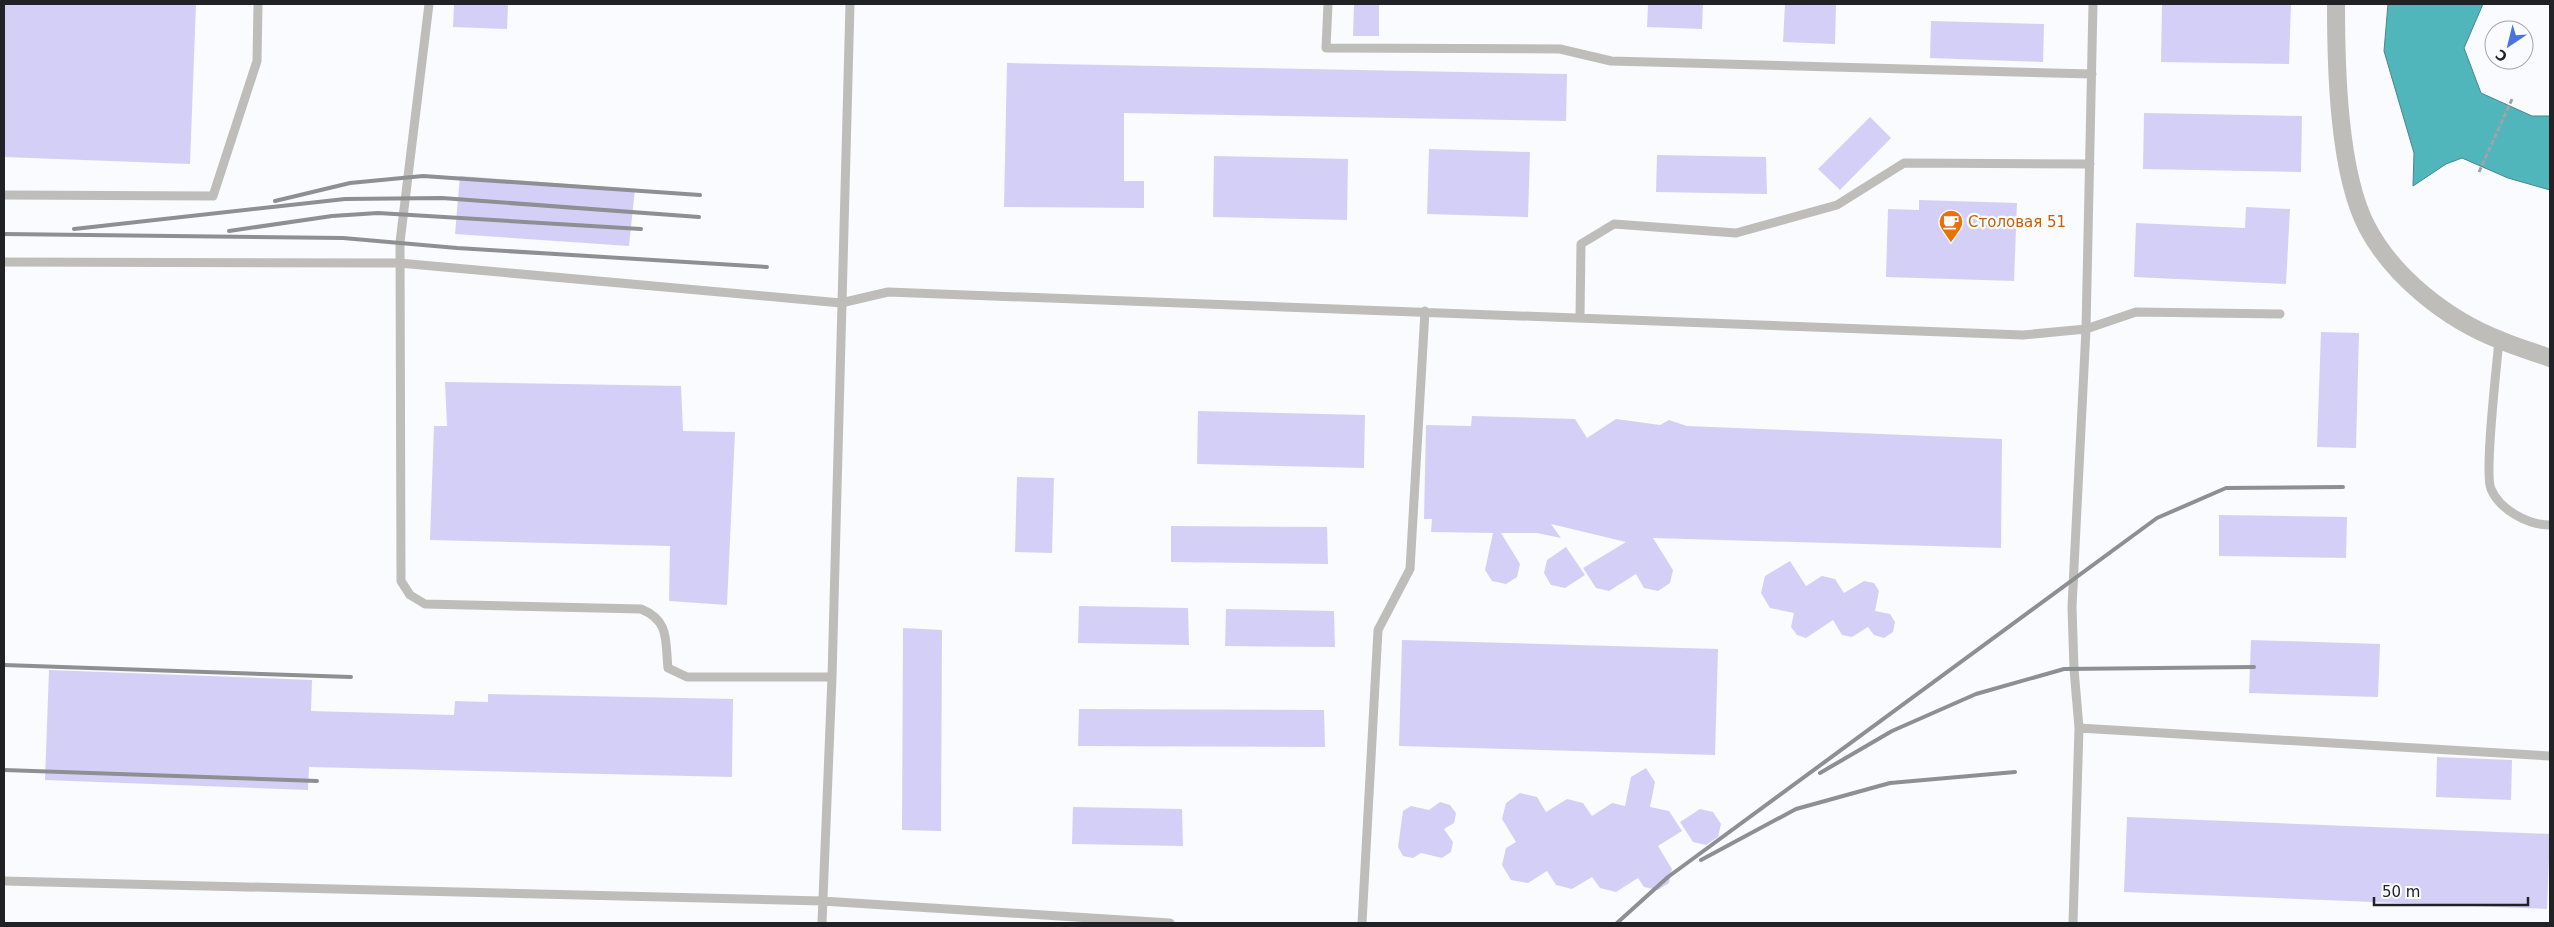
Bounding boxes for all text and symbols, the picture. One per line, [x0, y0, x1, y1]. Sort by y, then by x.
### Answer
north arrow [2484, 20, 2534, 70]
text: С [2493, 46, 2510, 65]
cafe icon: Столовая 51 [1938, 209, 1964, 243]
place label: Столовая 51 [1968, 213, 2066, 231]
scale bar [2374, 874, 2528, 906]
text: 50 m [2382, 883, 2420, 901]

